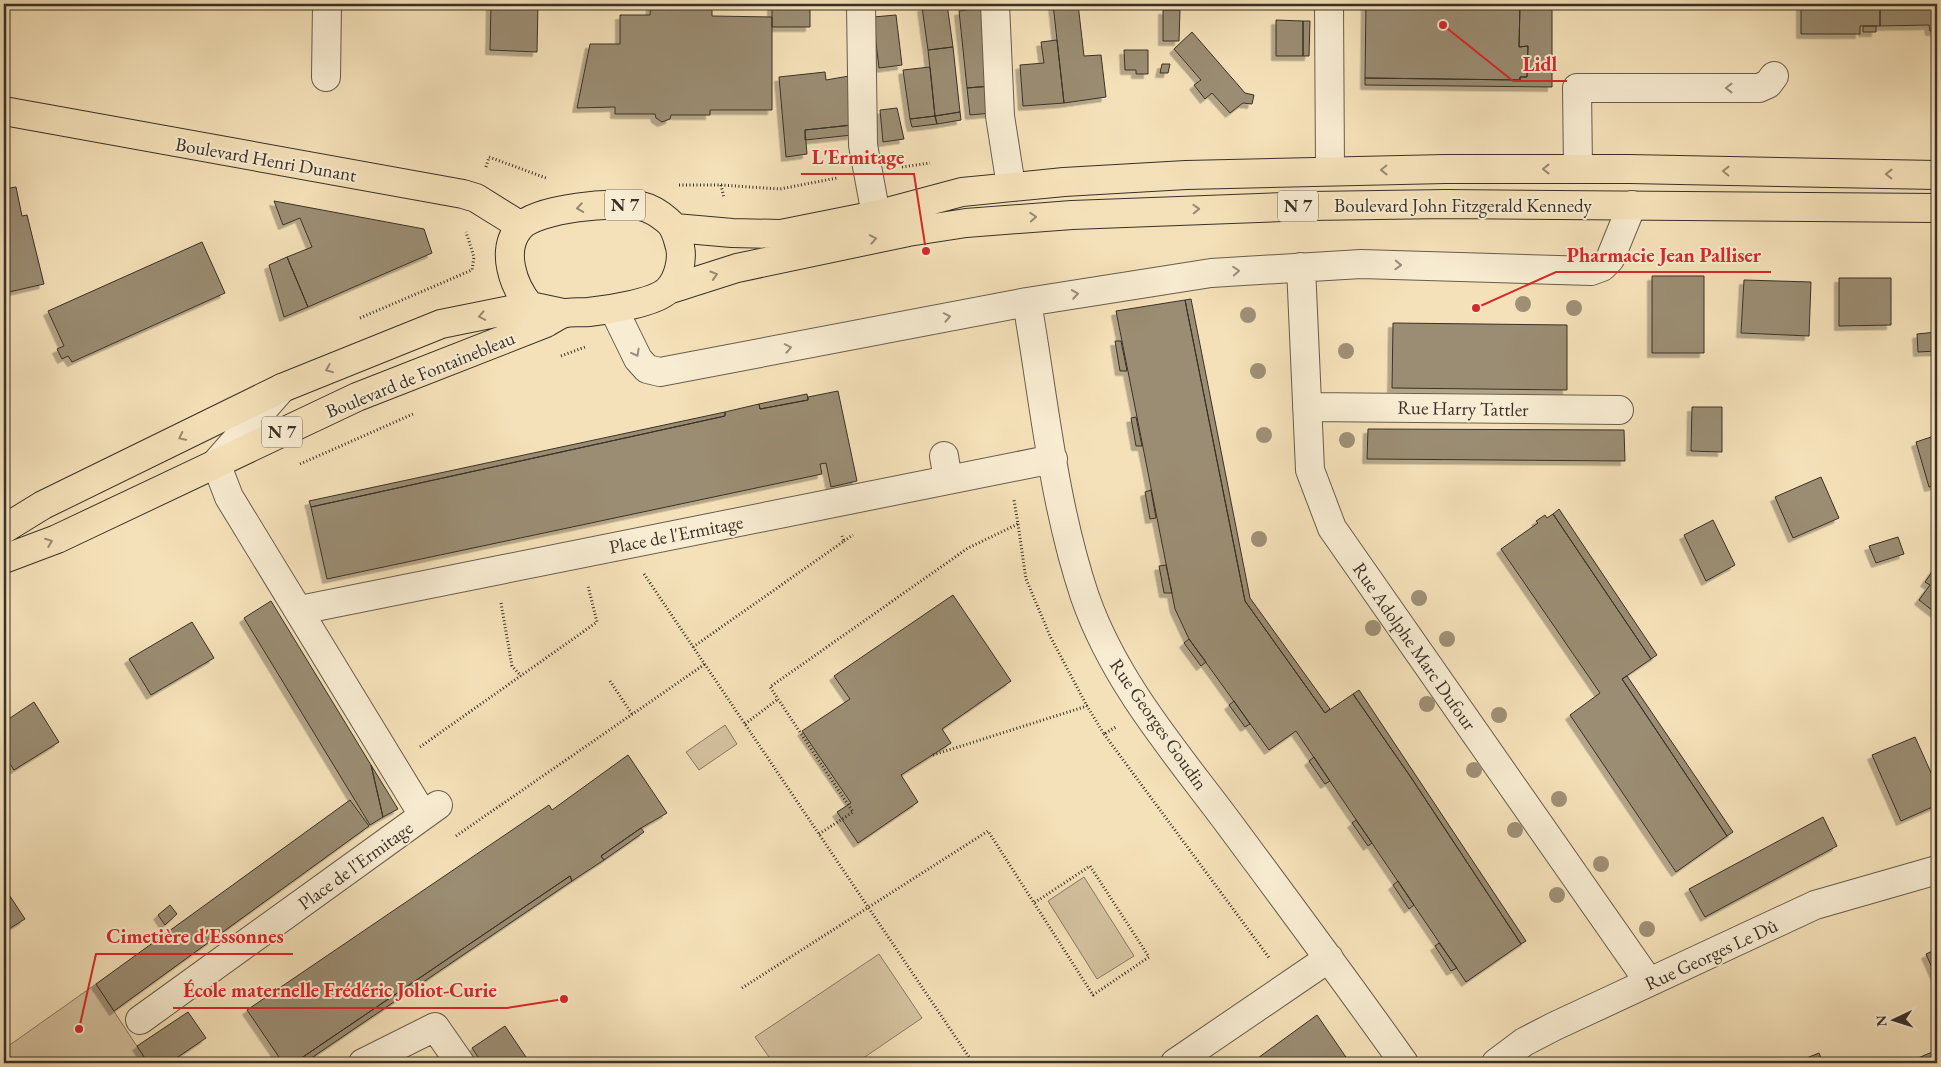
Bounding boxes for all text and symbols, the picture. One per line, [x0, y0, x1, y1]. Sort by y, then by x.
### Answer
callout: Lidl [1513, 46, 1567, 81]
text: Lidl [1523, 51, 1557, 77]
one-way arrow [1725, 83, 1733, 93]
street label: Boulevard Henri Dunant [173, 131, 358, 188]
callout: L'Ermitage [801, 139, 914, 174]
text: L'Ermitage [812, 144, 904, 170]
one-way arrow [1542, 164, 1550, 174]
one-way arrow [1379, 165, 1387, 175]
one-way arrow [1722, 166, 1730, 176]
one-way arrow [1884, 169, 1892, 179]
road number: N 7 [605, 190, 645, 220]
road number: N 7 [1278, 190, 1318, 222]
street label: Boulevard John Fitzgerald Kennedy [1334, 193, 1593, 218]
one-way arrow [575, 203, 584, 213]
one-way arrow [1192, 204, 1200, 214]
one-way arrow [1030, 212, 1038, 223]
one-way arrow [868, 235, 877, 245]
callout: Pharmacie Jean Palliser [1556, 237, 1771, 272]
text: Pharmacie Jean Palliser [1567, 242, 1762, 268]
one-way arrow [1395, 260, 1403, 271]
one-way arrow [1232, 266, 1240, 277]
one-way arrow [709, 270, 718, 280]
one-way arrow [1071, 290, 1080, 300]
one-way arrow [478, 310, 487, 320]
one-way arrow [943, 313, 952, 323]
street label: Boulevard de Fontainebleau [322, 325, 519, 424]
one-way arrow [783, 343, 792, 353]
one-way arrow [629, 348, 639, 357]
one-way arrow [326, 363, 334, 373]
street label: Rue Harry Tattler [1397, 395, 1529, 422]
road number: N 7 [262, 417, 302, 448]
one-way arrow [178, 431, 187, 441]
street label: Place de l'Ermitage [607, 509, 745, 560]
one-way arrow [44, 538, 53, 548]
street label: Rue Adolphe Marc Dufour [1347, 557, 1482, 736]
street label: Rue Georges Goudin [1104, 654, 1213, 795]
street label: Place de l'Ermitage [293, 815, 418, 916]
street label: Rue Georges Le Dû [1641, 913, 1782, 996]
callout: Cimetière d'Essonnes [96, 919, 293, 954]
text: Cimetière d'Essonnes [106, 923, 284, 949]
callout: École maternelle Frédéric Joliot-Curie [173, 973, 507, 1008]
text: École maternelle Frédéric Joliot-Curie [183, 977, 497, 1003]
north arrow [1868, 994, 1918, 1044]
text: N [1872, 1014, 1890, 1027]

